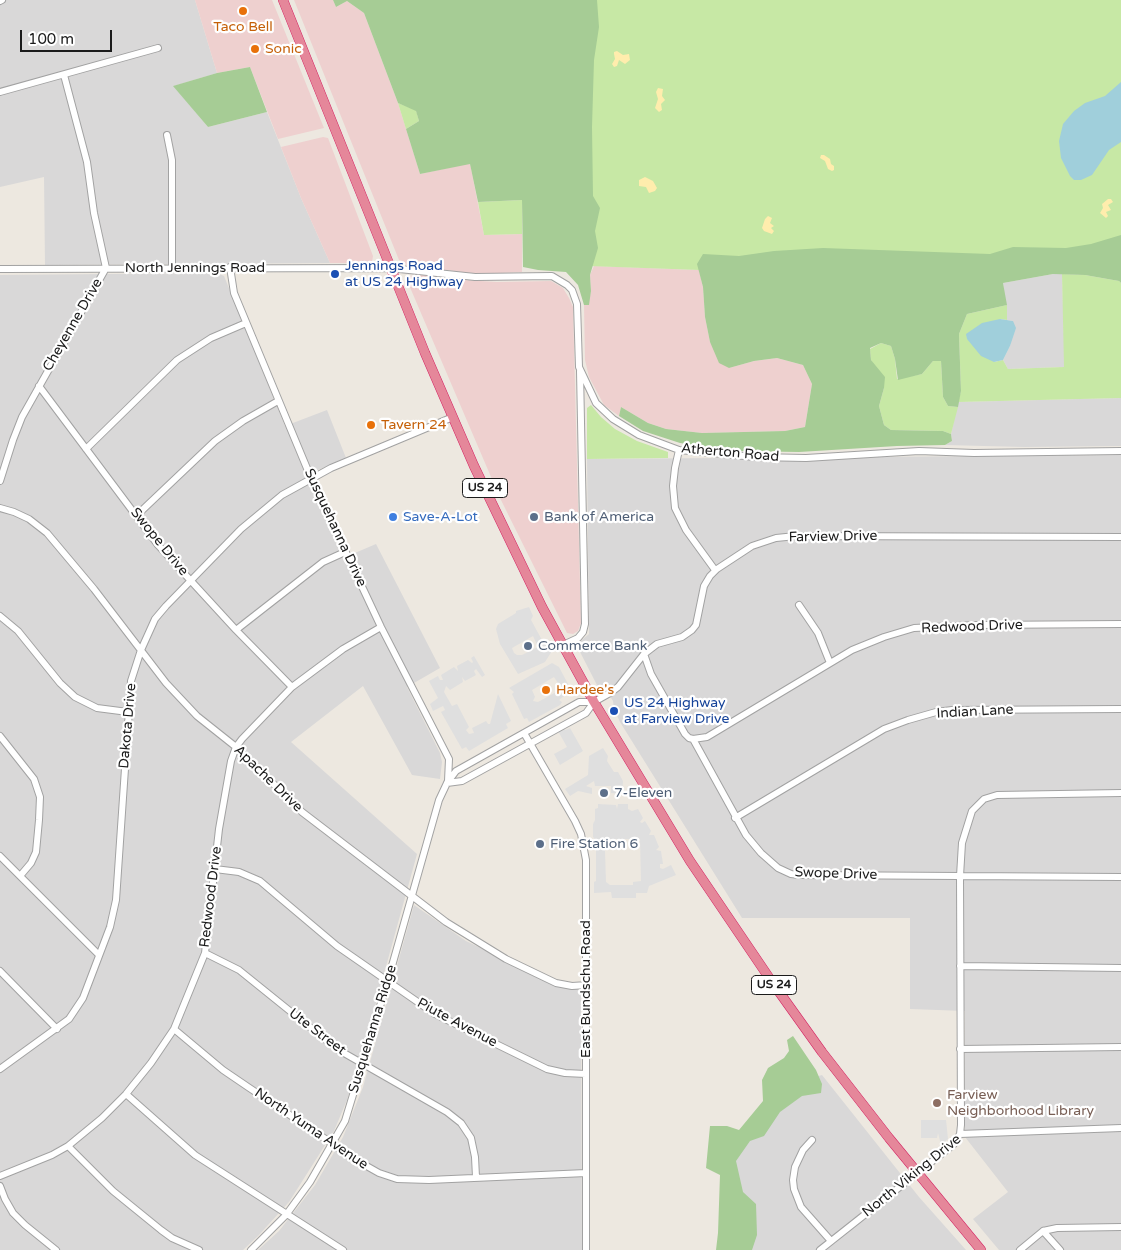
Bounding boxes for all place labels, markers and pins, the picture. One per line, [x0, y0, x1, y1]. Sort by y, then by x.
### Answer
marker: Taco Bell [237, 5, 249, 17]
place label: Taco Bell [213, 19, 273, 35]
place label: Sonic [265, 41, 302, 57]
marker: Sonic [249, 43, 261, 55]
place label: Jennings Road at US 24 Highway [345, 258, 463, 290]
marker: Jennings Road at US 24 Highway [329, 268, 341, 280]
place label: Tavern 24 [381, 417, 447, 433]
marker: Tavern 24 [365, 419, 377, 431]
place label: Save-A-Lot [403, 509, 478, 525]
place label: Bank of America [544, 509, 654, 525]
marker: Save-A-Lot [387, 511, 399, 523]
marker: Bank of America [528, 511, 540, 523]
place label: Commerce Bank [538, 638, 647, 654]
marker: Commerce Bank [522, 640, 534, 652]
place label: Hardee's [556, 682, 614, 698]
marker: Hardee's [540, 684, 552, 696]
place label: US 24 Highway at Farview Drive [624, 695, 729, 728]
marker: US 24 Highway at Farview Drive [608, 705, 620, 717]
place label: 7-Eleven [614, 785, 672, 801]
marker: 7-Eleven [598, 787, 610, 799]
place label: Fire Station 6 [550, 836, 638, 852]
marker: Fire Station 6 [534, 838, 546, 850]
place label: Farview Neighborhood Library [947, 1087, 1094, 1120]
marker: Farview Neighborhood Library [931, 1097, 943, 1109]

